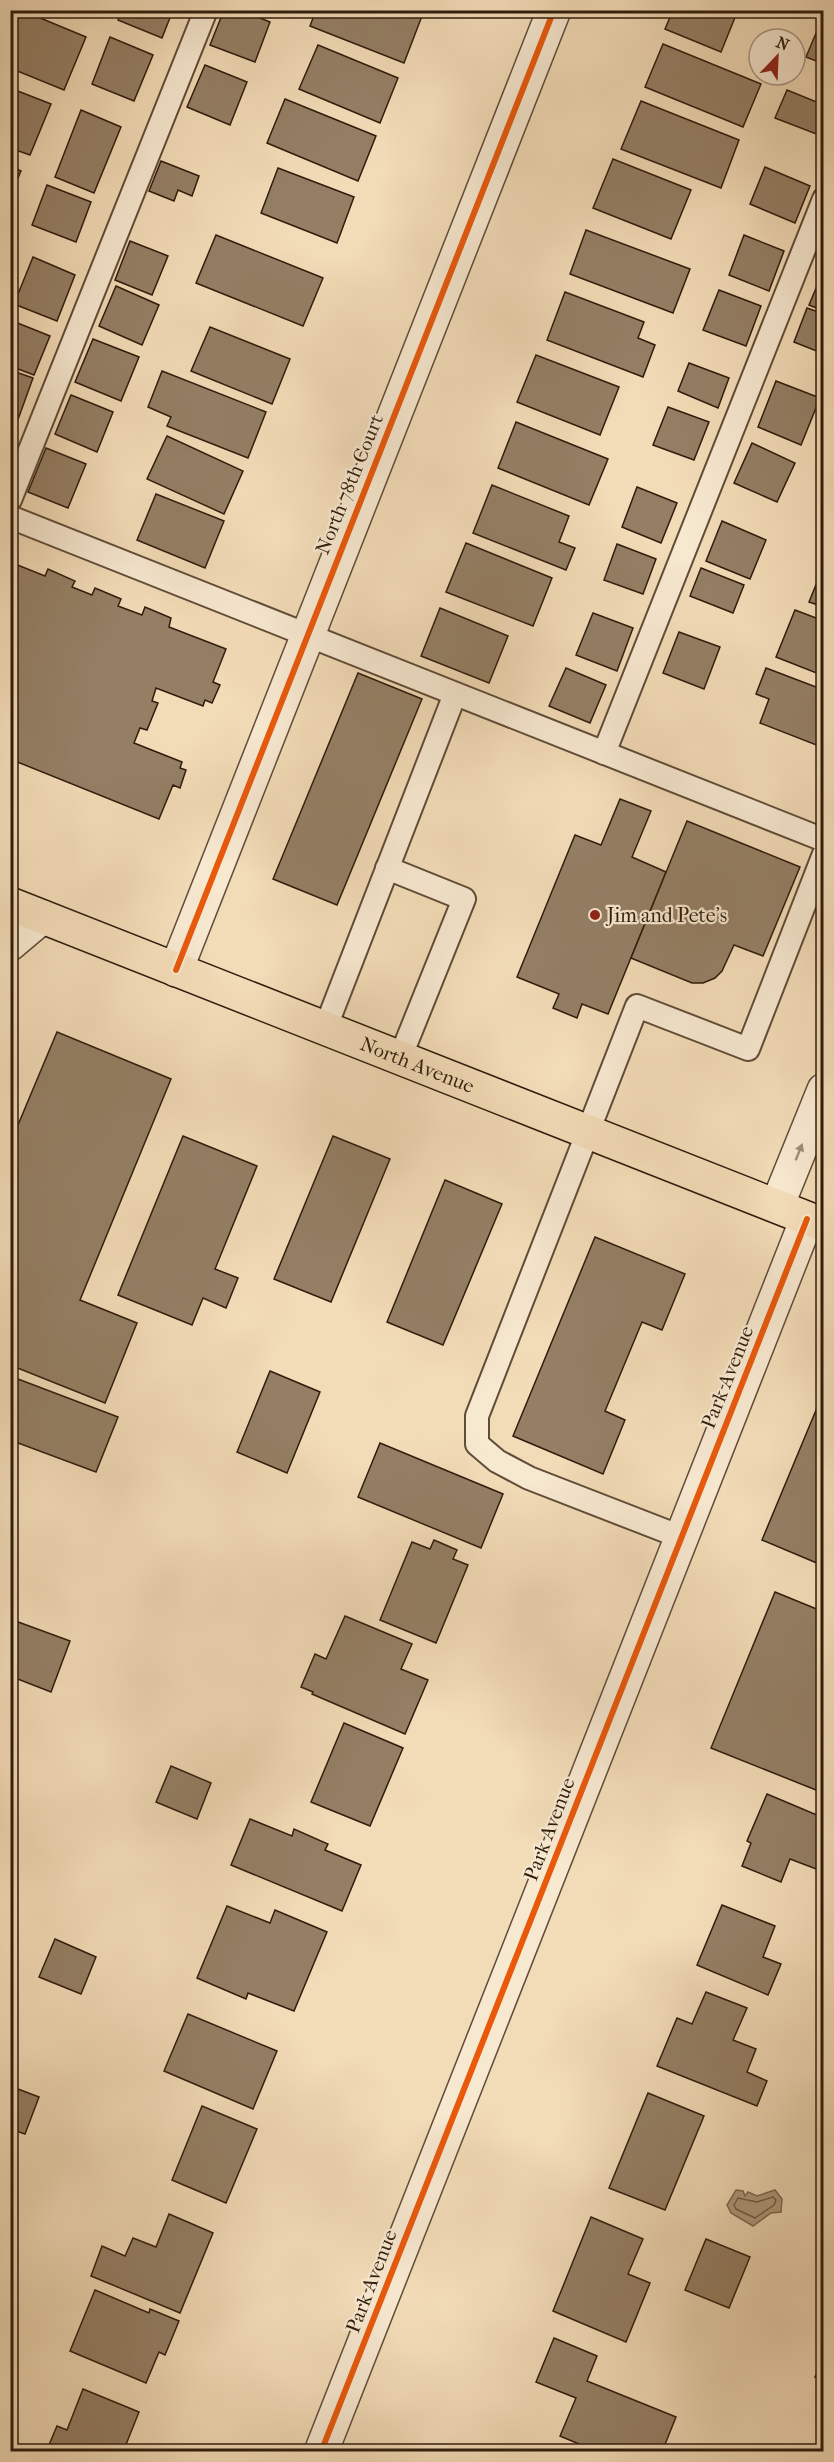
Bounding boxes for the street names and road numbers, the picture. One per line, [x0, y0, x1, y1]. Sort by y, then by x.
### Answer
street label: North 78th Court [311, 411, 388, 558]
street label: North Avenue [357, 1032, 478, 1098]
street label: Park Avenue [696, 1322, 759, 1432]
street label: Park Avenue [519, 1774, 580, 1884]
street label: Park Avenue [341, 2226, 402, 2336]

